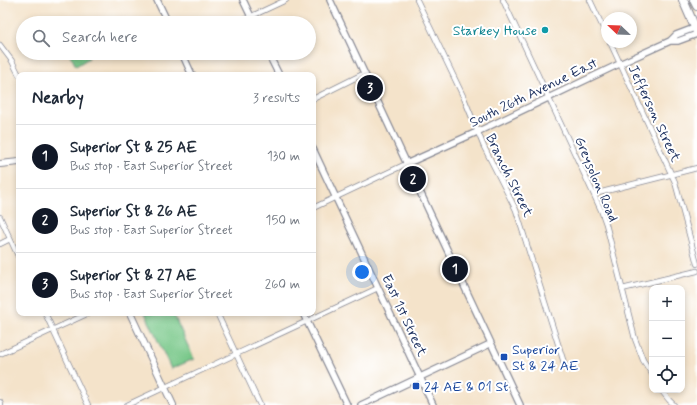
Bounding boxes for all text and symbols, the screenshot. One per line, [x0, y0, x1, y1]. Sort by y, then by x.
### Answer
north arrow [601, 12, 637, 48]
search box [16, 16, 316, 60]
place label: Starkey House [453, 22, 537, 40]
marker: Starkey House [540, 25, 550, 35]
icon: search [30, 27, 52, 49]
text: Search here [62, 28, 138, 48]
street label: South 26th Avenue East [467, 54, 601, 132]
street label: Jefferson Street [624, 62, 685, 166]
pin: 3 [357, 73, 383, 103]
text: Nearby [32, 87, 84, 109]
text: 3 results [253, 90, 300, 107]
street label: Branch Street [481, 131, 537, 221]
street label: Greysolon Road [570, 134, 622, 225]
text: Superior St & 25 AE [70, 138, 197, 158]
text: 1 [42, 148, 48, 165]
text: 130 m [267, 148, 300, 165]
text: Bus stop · East Superior Street [70, 158, 233, 175]
pin: 2 [400, 164, 426, 194]
text: Superior St & 26 AE [70, 202, 197, 222]
text: 2 [42, 212, 48, 229]
text: 150 m [266, 212, 300, 229]
text: Bus stop · East Superior Street [70, 222, 233, 239]
pin: 1 [442, 254, 468, 284]
your location [352, 262, 372, 282]
text: Superior St & 27 AE [70, 266, 196, 286]
street label: East 1st Street [377, 272, 431, 360]
text: 3 [42, 276, 48, 293]
text: 260 m [265, 276, 300, 293]
map controls [649, 285, 685, 393]
button: + [649, 285, 685, 321]
text: Bus stop · East Superior Street [70, 286, 233, 303]
button: − [649, 321, 685, 357]
place label: Superior St & 24 AE [512, 341, 579, 375]
marker: Superior St & 24 AE [499, 352, 509, 362]
button: locate [649, 357, 685, 393]
place label: 24 AE & 01 St [424, 378, 508, 396]
marker: 24 AE & 01 St [411, 381, 421, 391]

